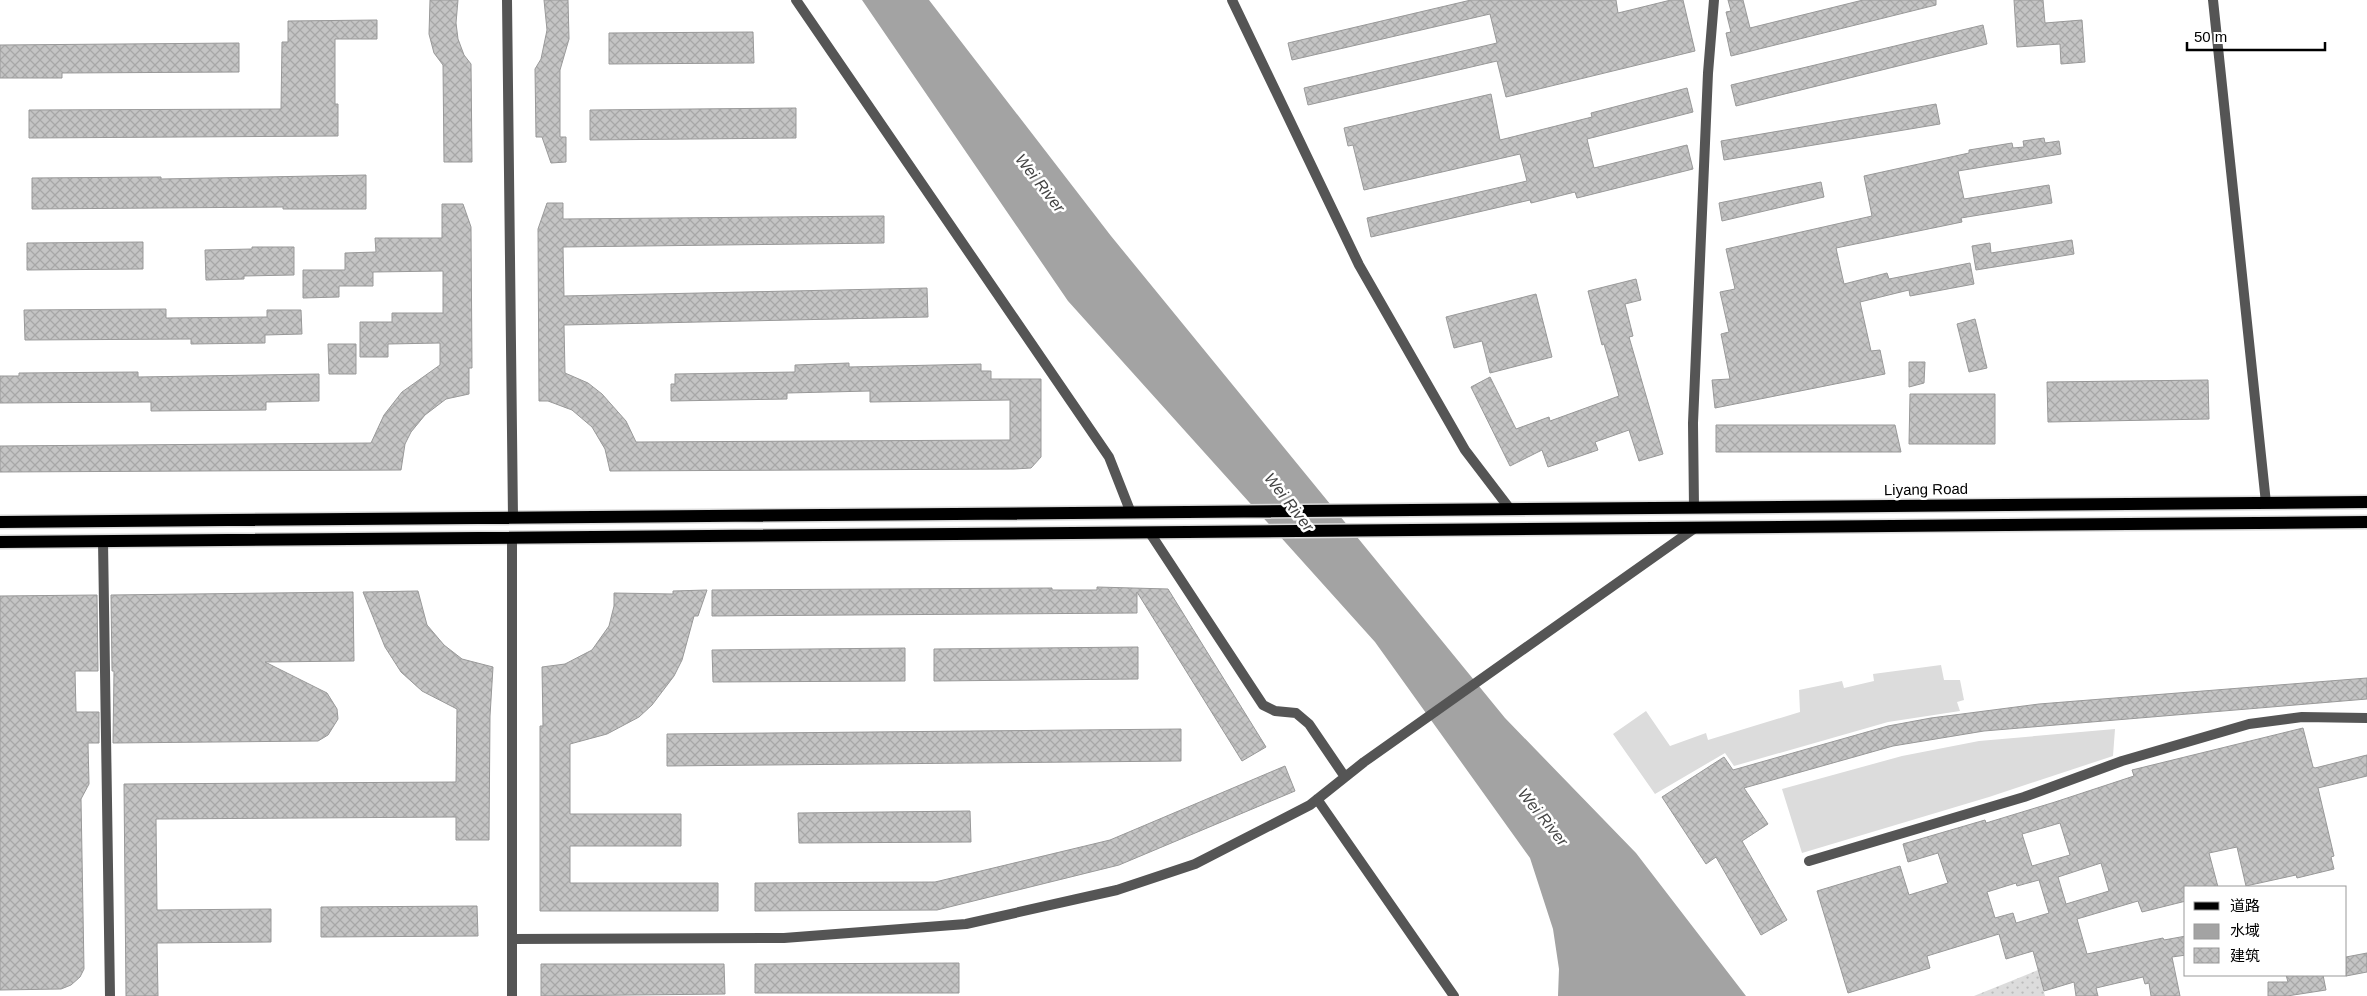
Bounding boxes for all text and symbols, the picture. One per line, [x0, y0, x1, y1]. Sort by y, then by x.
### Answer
scale bar [2187, 20, 2324, 52]
text: 50 m [2194, 28, 2227, 45]
water label: Wei River [1012, 151, 1068, 216]
water label: Wei River [1261, 470, 1317, 535]
street label: Liyang Road [1884, 480, 1968, 498]
water label: Wei River [1515, 785, 1572, 850]
legend [2184, 886, 2347, 976]
text: 道路 [2230, 897, 2260, 914]
text: 水域 [2230, 922, 2260, 939]
text: 建筑 [2230, 947, 2260, 964]

